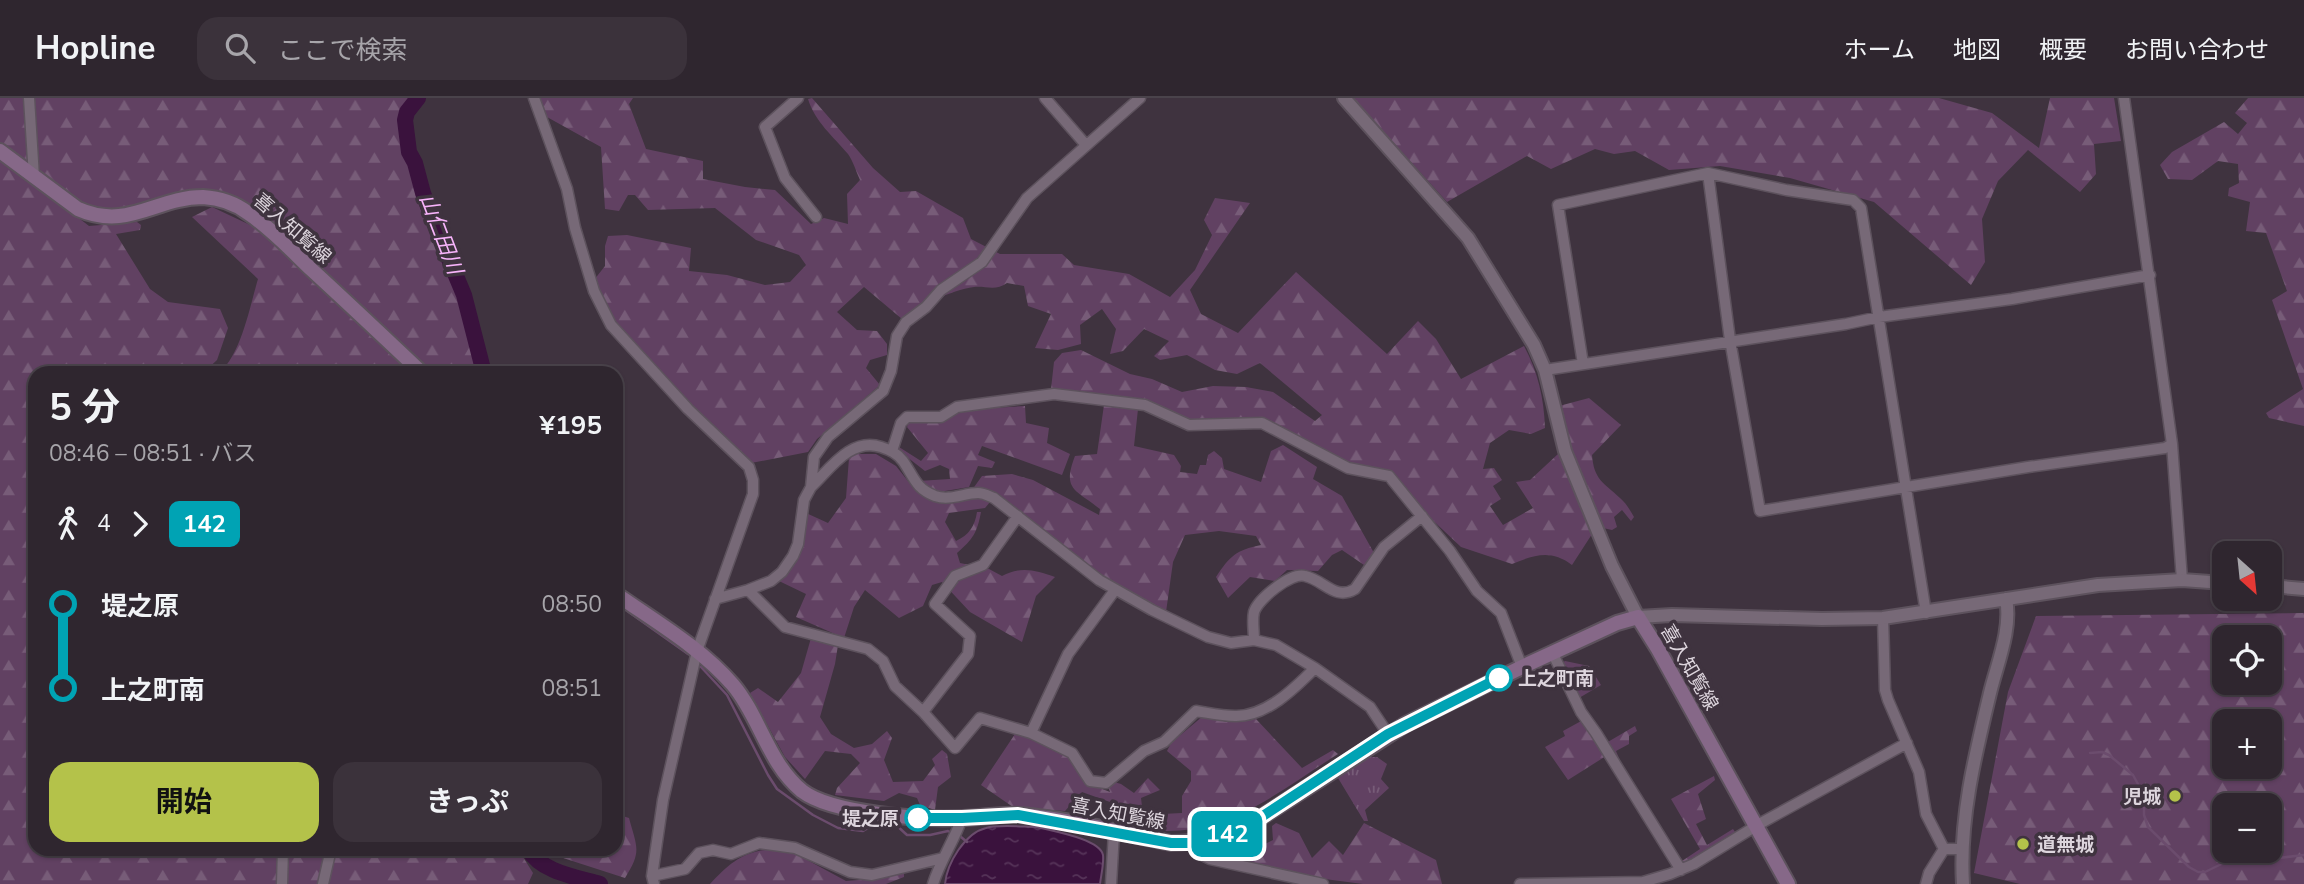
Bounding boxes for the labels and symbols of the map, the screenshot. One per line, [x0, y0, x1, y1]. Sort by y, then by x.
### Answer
street label: 喜入知覧線 [248, 188, 337, 270]
water label: 山仁田川 [413, 190, 470, 280]
north arrow [2212, 541, 2282, 611]
street label: 喜入知覧線 [1654, 620, 1724, 715]
marker: 上之町南 [1486, 665, 1512, 691]
place label: 上之町南 [1518, 666, 1594, 692]
place label: 児城 [2123, 784, 2161, 810]
marker: 児城 [2167, 788, 2183, 804]
street label: 喜入知覧線 [1069, 792, 1167, 836]
marker: 堤之原 [905, 805, 931, 831]
place label: 堤之原 [842, 806, 899, 832]
line badge: 142 [1187, 811, 1267, 857]
place label: 道無城 [2037, 832, 2094, 858]
marker: 道無城 [2015, 836, 2031, 852]

